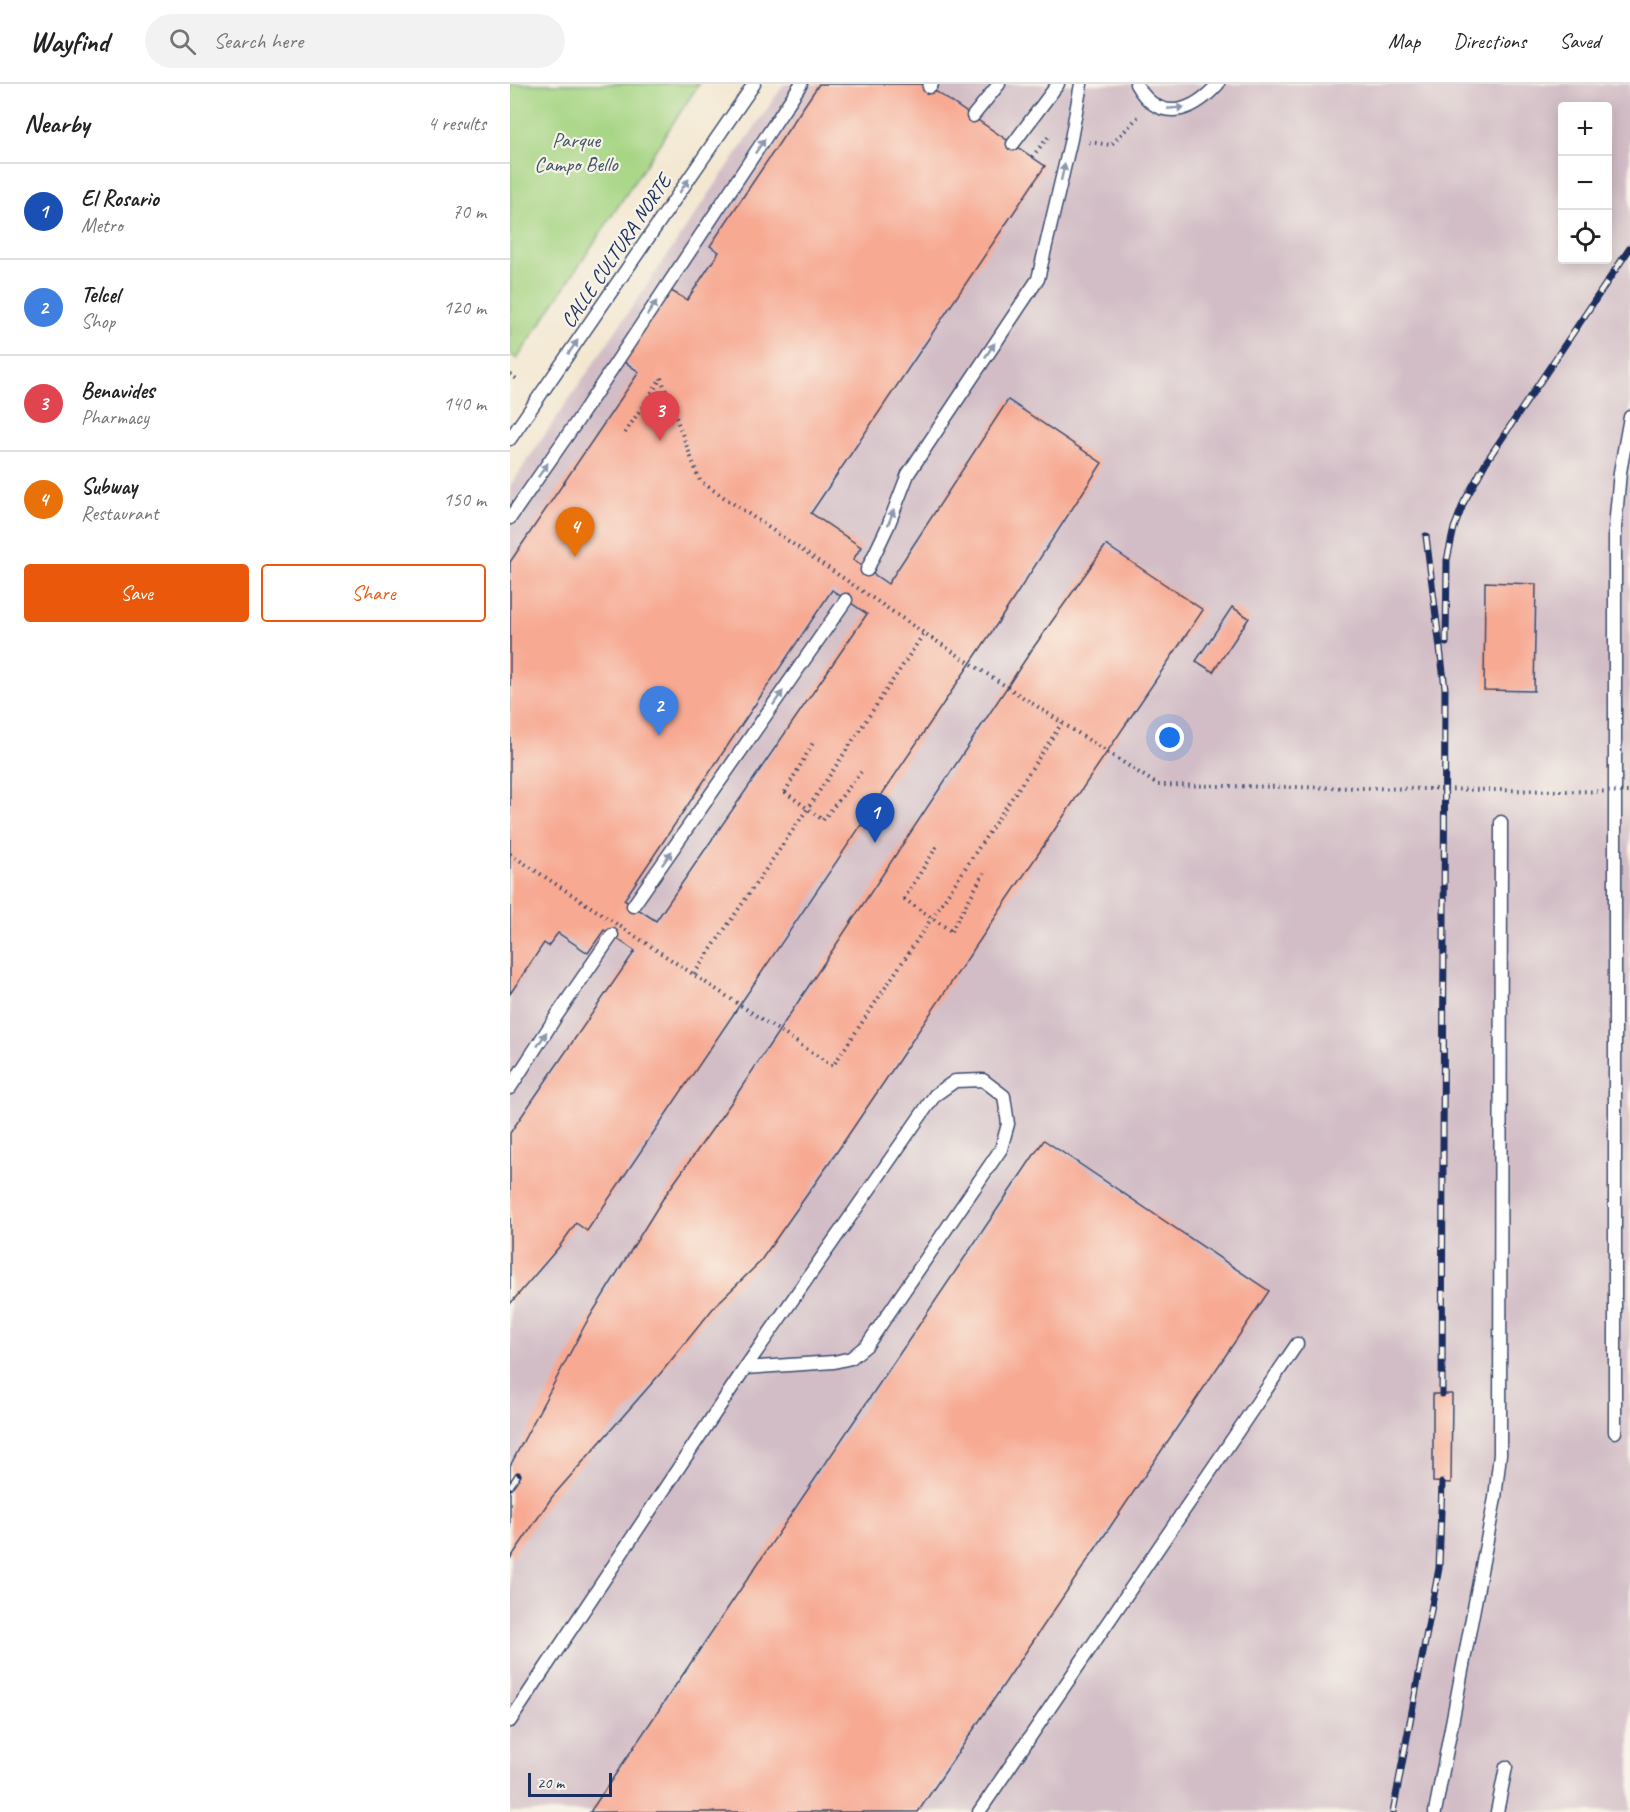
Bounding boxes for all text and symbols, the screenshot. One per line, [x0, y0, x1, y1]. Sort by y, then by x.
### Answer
search box [145, 14, 565, 68]
text: Wayfind [30, 24, 109, 59]
icon: search [166, 25, 199, 58]
text: Search here [214, 27, 303, 55]
text: Map [1388, 28, 1420, 54]
text: Directions [1453, 28, 1526, 54]
text: Saved [1559, 28, 1600, 54]
map controls [1558, 102, 1612, 264]
button: + [1558, 102, 1612, 156]
one-way arrow [1166, 103, 1185, 113]
text: Nearby [24, 107, 89, 140]
text: 4 results [427, 111, 486, 136]
park label: Parque Campo Bello [534, 127, 619, 177]
one-way arrow [754, 138, 766, 154]
button: − [1558, 156, 1612, 210]
one-way arrow [1059, 162, 1068, 181]
street label: CALLE CULTURA NORTE [555, 167, 679, 333]
one-way arrow [678, 178, 689, 194]
text: El Rosario [81, 185, 159, 213]
text: 1 [39, 199, 48, 224]
text: 70 m [452, 199, 486, 224]
button: locate [1558, 210, 1612, 264]
text: Metro [81, 213, 123, 238]
text: Telcel [81, 281, 120, 309]
text: 2 [39, 295, 48, 320]
text: 120 m [443, 295, 486, 320]
one-way arrow [646, 300, 657, 316]
text: Shop [81, 309, 115, 334]
one-way arrow [567, 339, 579, 355]
one-way arrow [984, 342, 995, 358]
text: Benavides [81, 377, 154, 405]
text: 3 [39, 391, 48, 416]
text: 140 m [443, 391, 486, 416]
pin: 3 [640, 392, 680, 441]
text: Pharmacy [81, 405, 149, 430]
one-way arrow [537, 462, 549, 478]
text: Subway [81, 473, 137, 501]
text: 4 [39, 487, 48, 512]
text: 150 m [443, 487, 486, 512]
text: Restaurant [81, 501, 158, 526]
one-way arrow [886, 507, 896, 525]
pin: 4 [556, 508, 594, 557]
button: Save [24, 564, 249, 622]
button: Share [261, 564, 486, 622]
pin: 2 [640, 686, 678, 736]
one-way arrow [772, 690, 784, 706]
your location [1155, 723, 1184, 752]
pin: 1 [856, 794, 895, 843]
one-way arrow [661, 850, 673, 866]
one-way arrow [536, 1031, 547, 1047]
scale bar [528, 1770, 612, 1798]
text: 20 m [537, 1773, 564, 1793]

